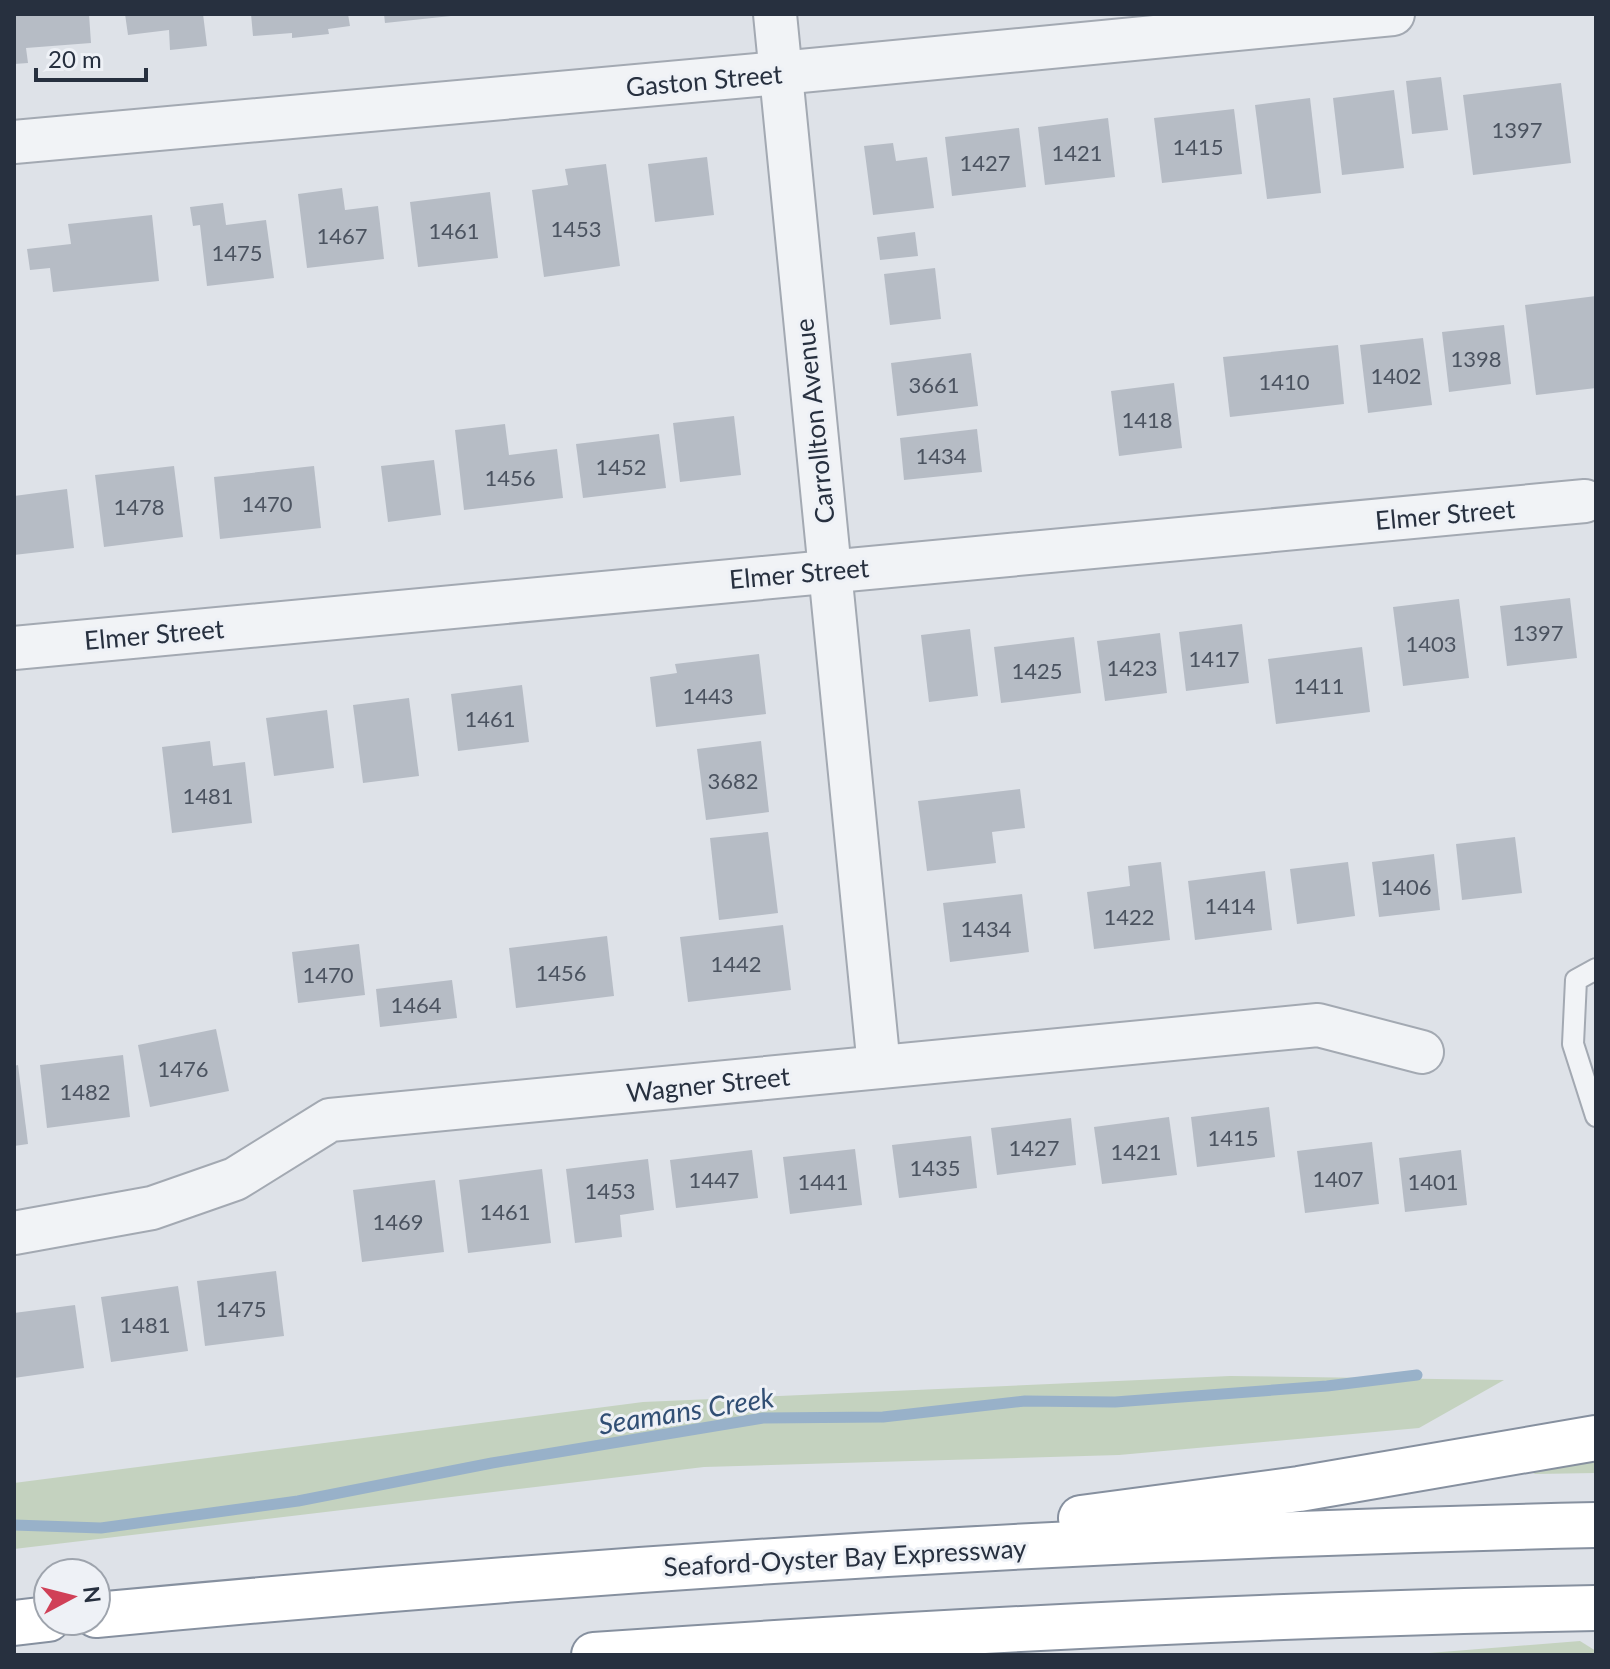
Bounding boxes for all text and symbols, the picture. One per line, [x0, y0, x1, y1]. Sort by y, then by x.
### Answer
scale bar [36, 32, 146, 82]
text: 20 m [48, 44, 102, 73]
street label: Gaston Street [625, 57, 784, 103]
house number: 1397 [1491, 116, 1543, 143]
house number: 1415 [1172, 133, 1224, 160]
house number: 1421 [1051, 139, 1103, 166]
house number: 1427 [959, 149, 1011, 176]
house number: 1453 [550, 215, 602, 242]
house number: 1461 [428, 217, 480, 244]
house number: 1467 [316, 222, 368, 249]
house number: 1475 [211, 239, 263, 266]
street label: Carrollton Avenue [787, 317, 841, 525]
house number: 1398 [1450, 345, 1502, 372]
house number: 1402 [1370, 362, 1422, 389]
house number: 1410 [1258, 368, 1310, 395]
house number: 3661 [908, 371, 960, 398]
house number: 1418 [1121, 406, 1173, 433]
house number: 1434 [915, 442, 967, 469]
house number: 1452 [595, 453, 647, 480]
house number: 1456 [484, 464, 536, 491]
house number: 1470 [241, 490, 293, 517]
street label: Elmer Street [1374, 492, 1517, 536]
house number: 1478 [113, 493, 165, 520]
street label: Elmer Street [728, 551, 871, 595]
street label: Elmer Street [83, 612, 226, 656]
house number: 1397 [1512, 619, 1564, 646]
house number: 1403 [1405, 630, 1457, 657]
house number: 1417 [1188, 645, 1240, 672]
house number: 1423 [1106, 654, 1158, 681]
house number: 1425 [1011, 657, 1063, 684]
house number: 1411 [1293, 672, 1345, 699]
house number: 1443 [682, 682, 734, 709]
house number: 1461 [464, 705, 516, 732]
house number: 3682 [707, 767, 759, 794]
house number: 1481 [182, 782, 234, 809]
house number: 1406 [1380, 873, 1432, 900]
house number: 1414 [1204, 892, 1256, 919]
house number: 1422 [1103, 903, 1155, 930]
house number: 1434 [960, 915, 1012, 942]
house number: 1442 [710, 950, 762, 977]
house number: 1456 [535, 959, 587, 986]
house number: 1470 [302, 961, 354, 988]
house number: 1464 [390, 991, 442, 1018]
house number: 1476 [157, 1055, 209, 1082]
street label: Wagner Street [625, 1059, 792, 1108]
house number: 1482 [59, 1078, 111, 1105]
house number: 1415 [1207, 1124, 1259, 1151]
house number: 1427 [1008, 1134, 1060, 1161]
house number: 1421 [1110, 1138, 1162, 1165]
house number: 1435 [909, 1154, 961, 1181]
house number: 1407 [1312, 1165, 1364, 1192]
house number: 1447 [688, 1166, 740, 1193]
house number: 1441 [797, 1168, 849, 1195]
house number: 1401 [1407, 1168, 1459, 1195]
house number: 1453 [584, 1177, 636, 1204]
house number: 1461 [479, 1198, 531, 1225]
house number: 1469 [372, 1208, 424, 1235]
house number: 1475 [215, 1295, 267, 1322]
house number: 1481 [119, 1311, 171, 1338]
water label: Seamans Creek [596, 1379, 777, 1441]
street label: Seaford-Oyster Bay Expressway [663, 1531, 1028, 1582]
north arrow [32, 1557, 112, 1637]
text: N [78, 1584, 107, 1605]

